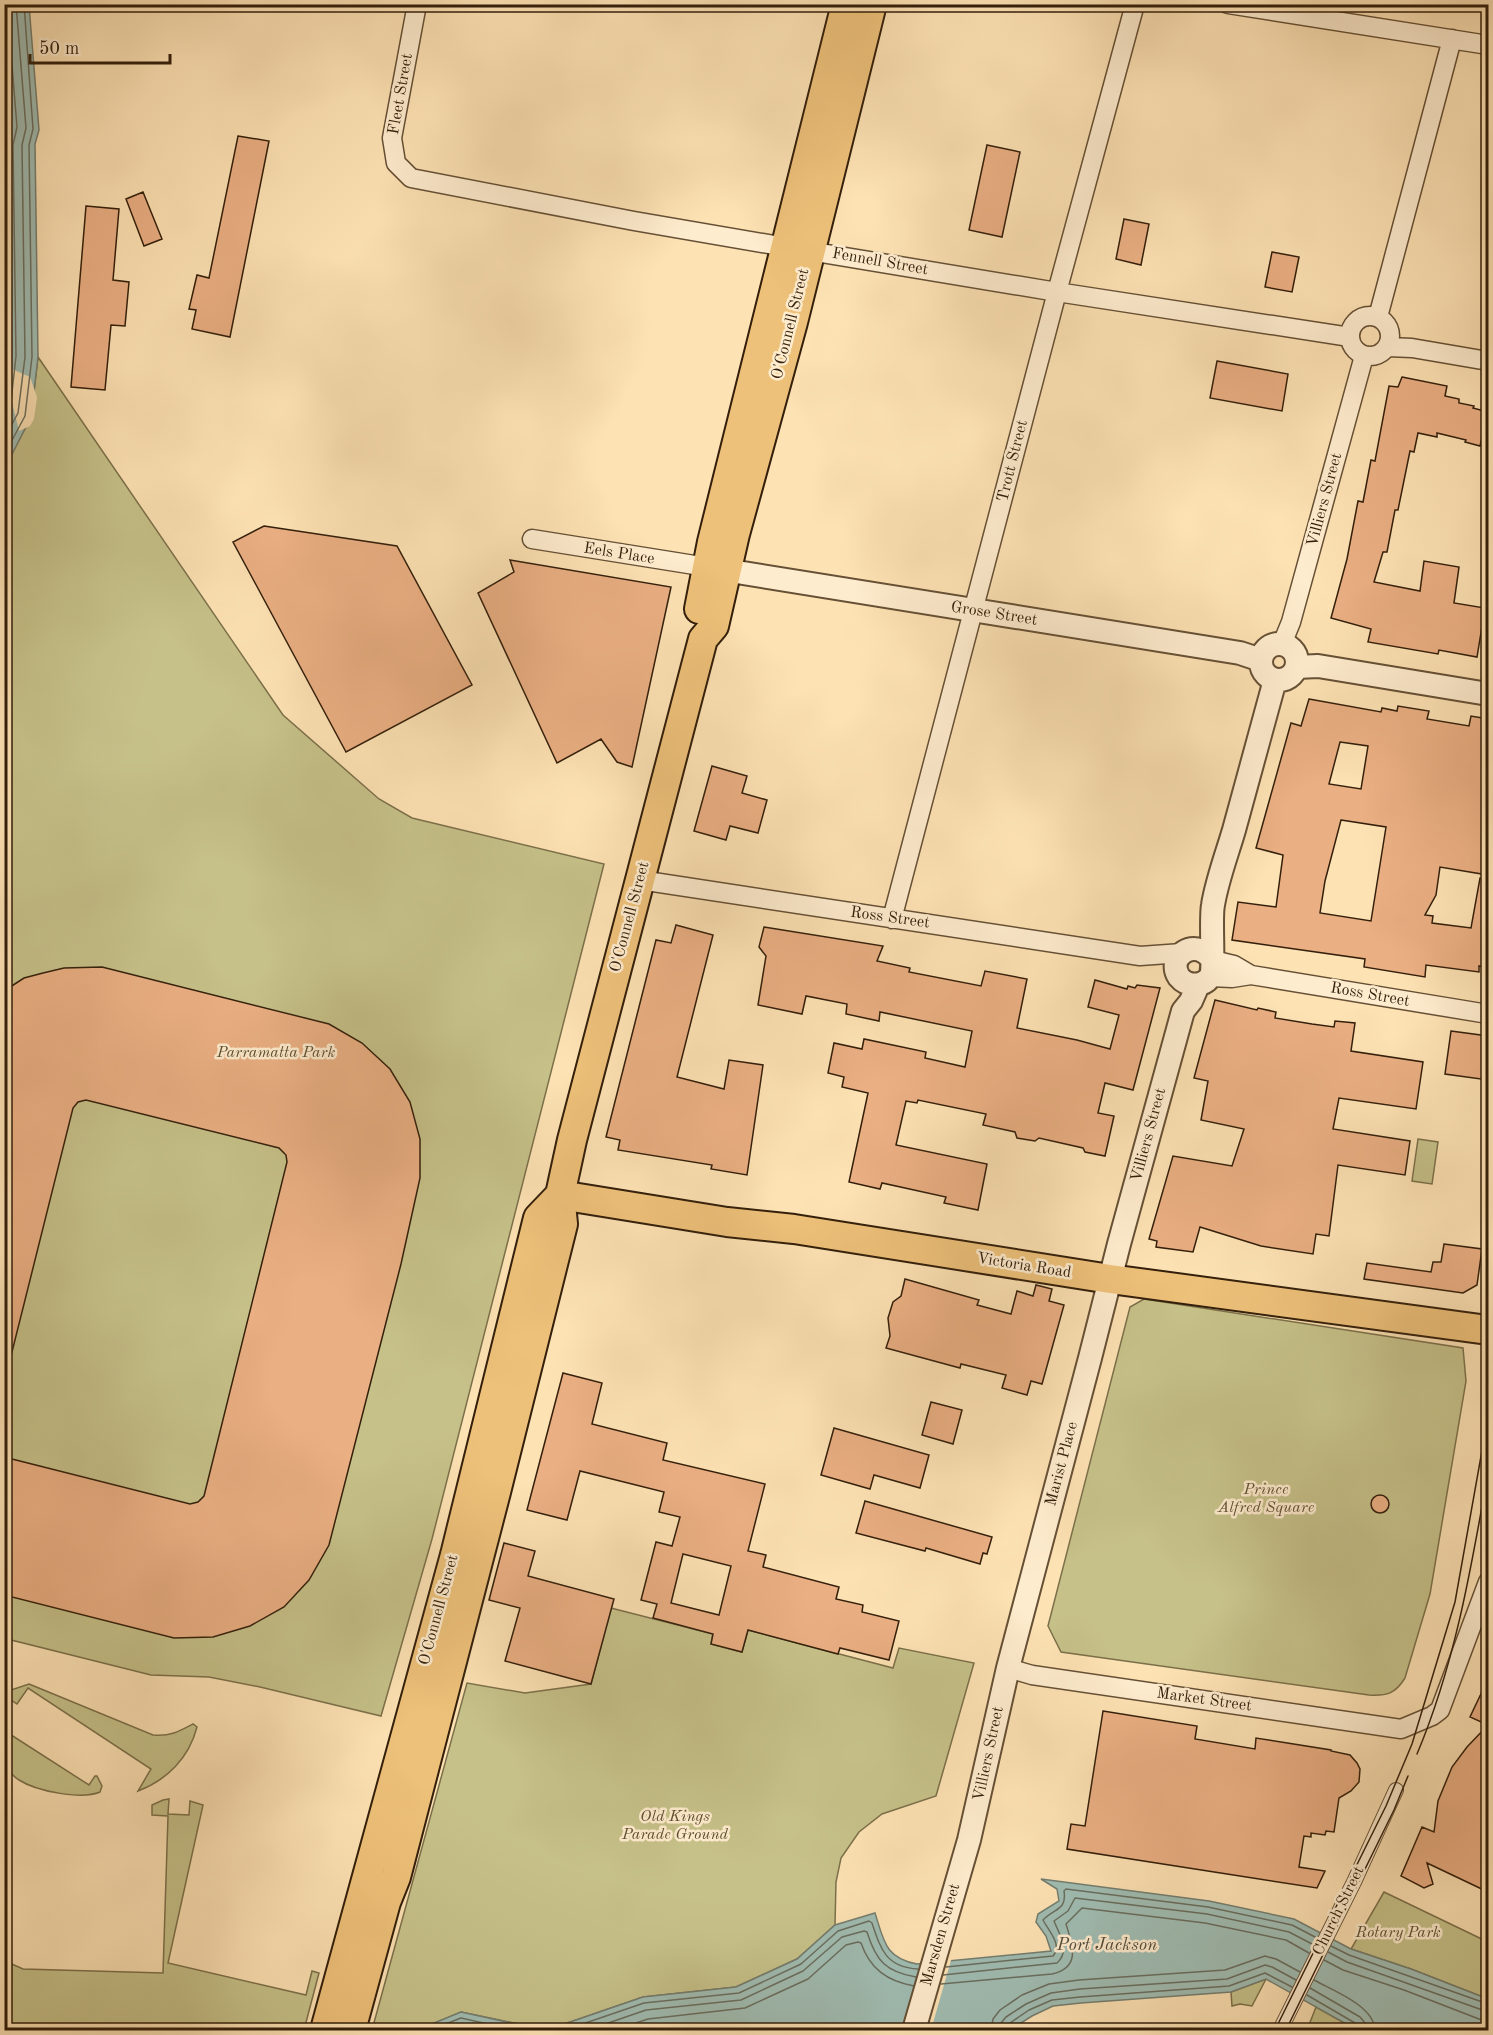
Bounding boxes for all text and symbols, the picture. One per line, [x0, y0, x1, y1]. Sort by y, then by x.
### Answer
scale bar [30, 27, 170, 65]
text: 50 m [39, 40, 79, 58]
street label: Fleet Street [386, 52, 416, 136]
street label: Fennell Street [831, 246, 930, 278]
street label: O'Connell Street [769, 266, 813, 381]
street label: Trott Street [995, 418, 1031, 504]
street label: Villiers Street [1305, 451, 1345, 549]
street label: Eels Place [582, 540, 656, 568]
street label: Grose Street [950, 599, 1039, 629]
street label: O'Connell Street [608, 860, 653, 974]
street label: Ross Street [849, 904, 931, 932]
street label: Ross Street [1329, 980, 1411, 1010]
park label: Parramatta Park [216, 1045, 335, 1061]
street label: Villiers Street [1129, 1086, 1169, 1184]
street label: Victoria Road [976, 1251, 1072, 1281]
street label: Marist Place [1043, 1420, 1081, 1508]
park label: Prince Alfred Square [1217, 1482, 1315, 1516]
street label: O'Connell Street [417, 1553, 462, 1667]
street label: Market Street [1155, 1685, 1253, 1715]
street label: Villiers Street [971, 1705, 1007, 1803]
park label: Old Kings Parade Ground [621, 1809, 729, 1843]
street label: Church Street [1311, 1864, 1368, 1958]
street label: Marsden Street [919, 1881, 963, 1988]
park label: Rotary Park [1354, 1925, 1441, 1941]
water label: Port Jackson [1056, 1936, 1157, 1954]

